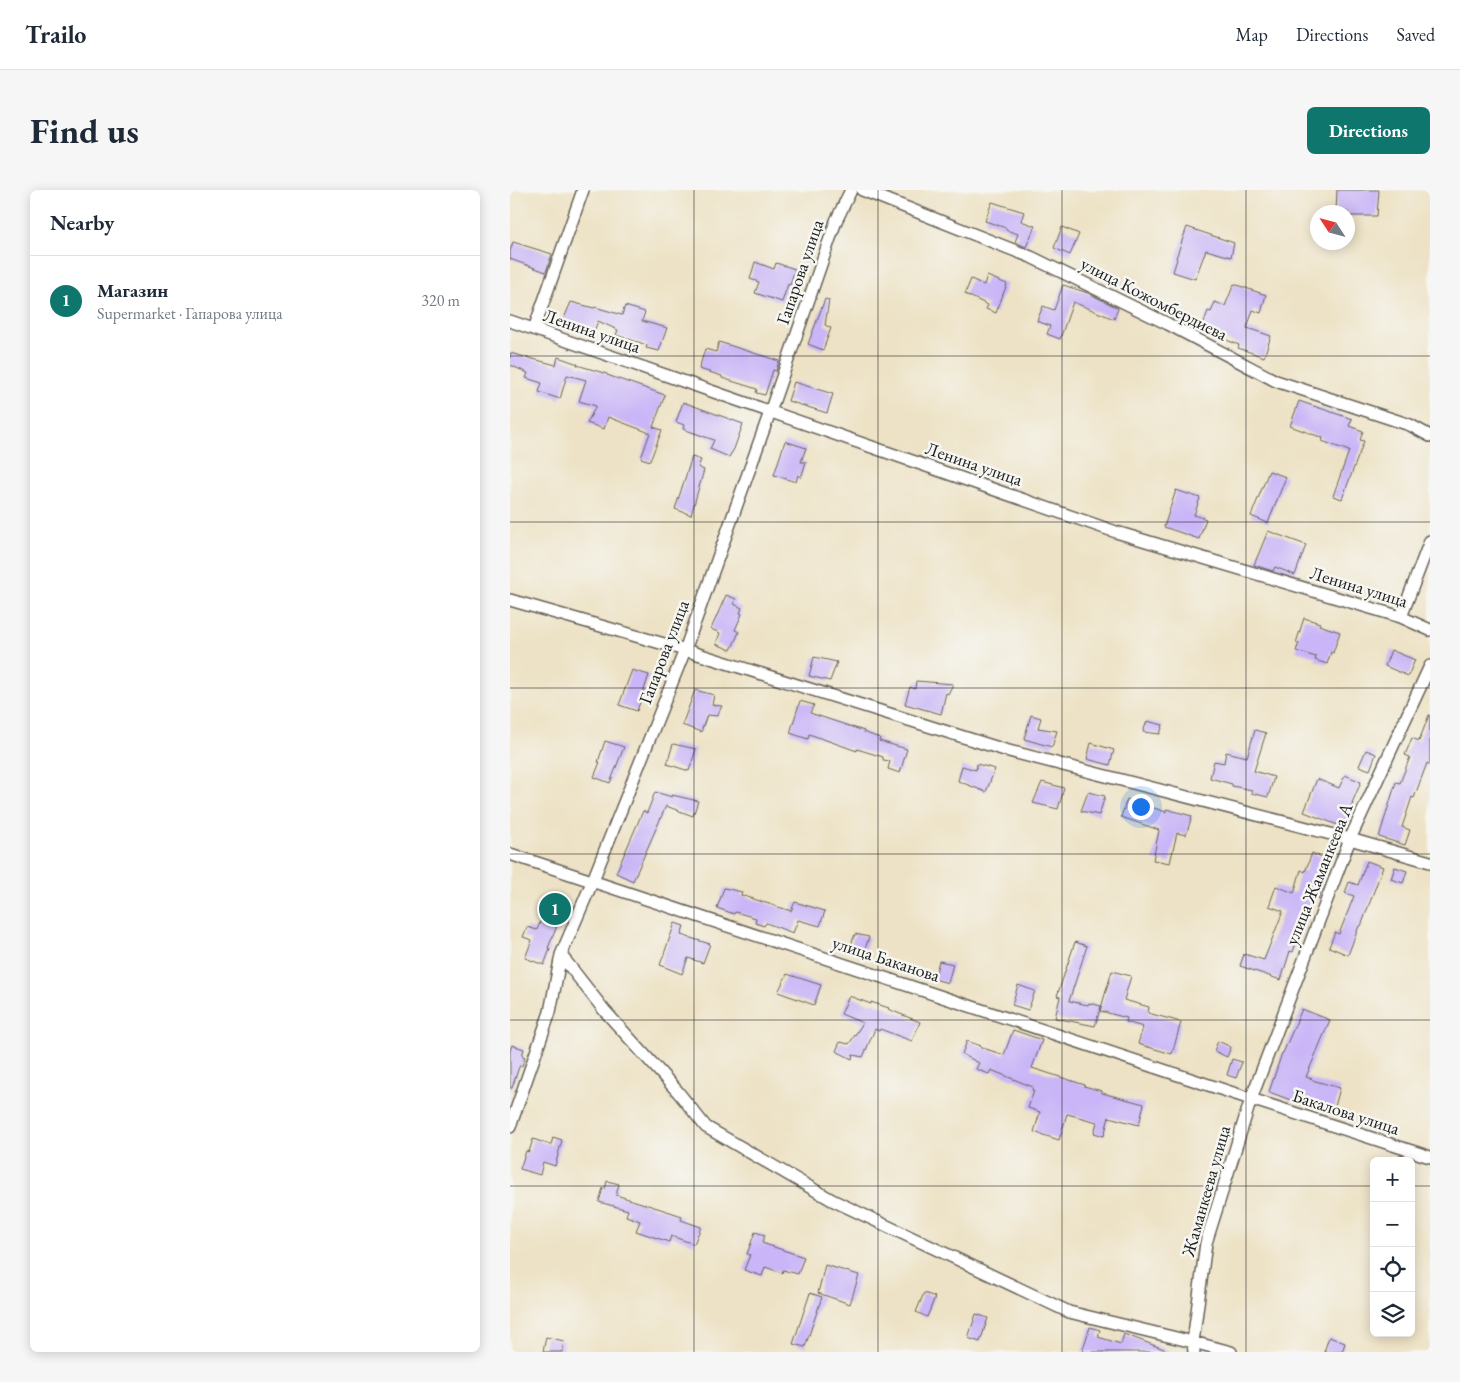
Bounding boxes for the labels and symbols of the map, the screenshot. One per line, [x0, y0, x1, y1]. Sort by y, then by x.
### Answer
north arrow [1310, 205, 1355, 250]
street label: Гапарова улица [771, 216, 828, 327]
street label: улица Кожомбердиева [1077, 252, 1232, 346]
street label: Ленина улица [541, 303, 644, 358]
street label: Ленина улица [923, 436, 1026, 491]
street label: Ленина улица [1308, 561, 1412, 613]
street label: Гапарова улица [633, 596, 694, 707]
your location [1128, 794, 1154, 820]
street label: улица Жаманкеева А [1280, 799, 1358, 948]
pin: 1 [539, 890, 571, 928]
street label: улица Баканова [829, 930, 944, 987]
street label: Бакалова улица [1290, 1083, 1403, 1140]
street label: Жаманкеева улица [1176, 1122, 1235, 1260]

